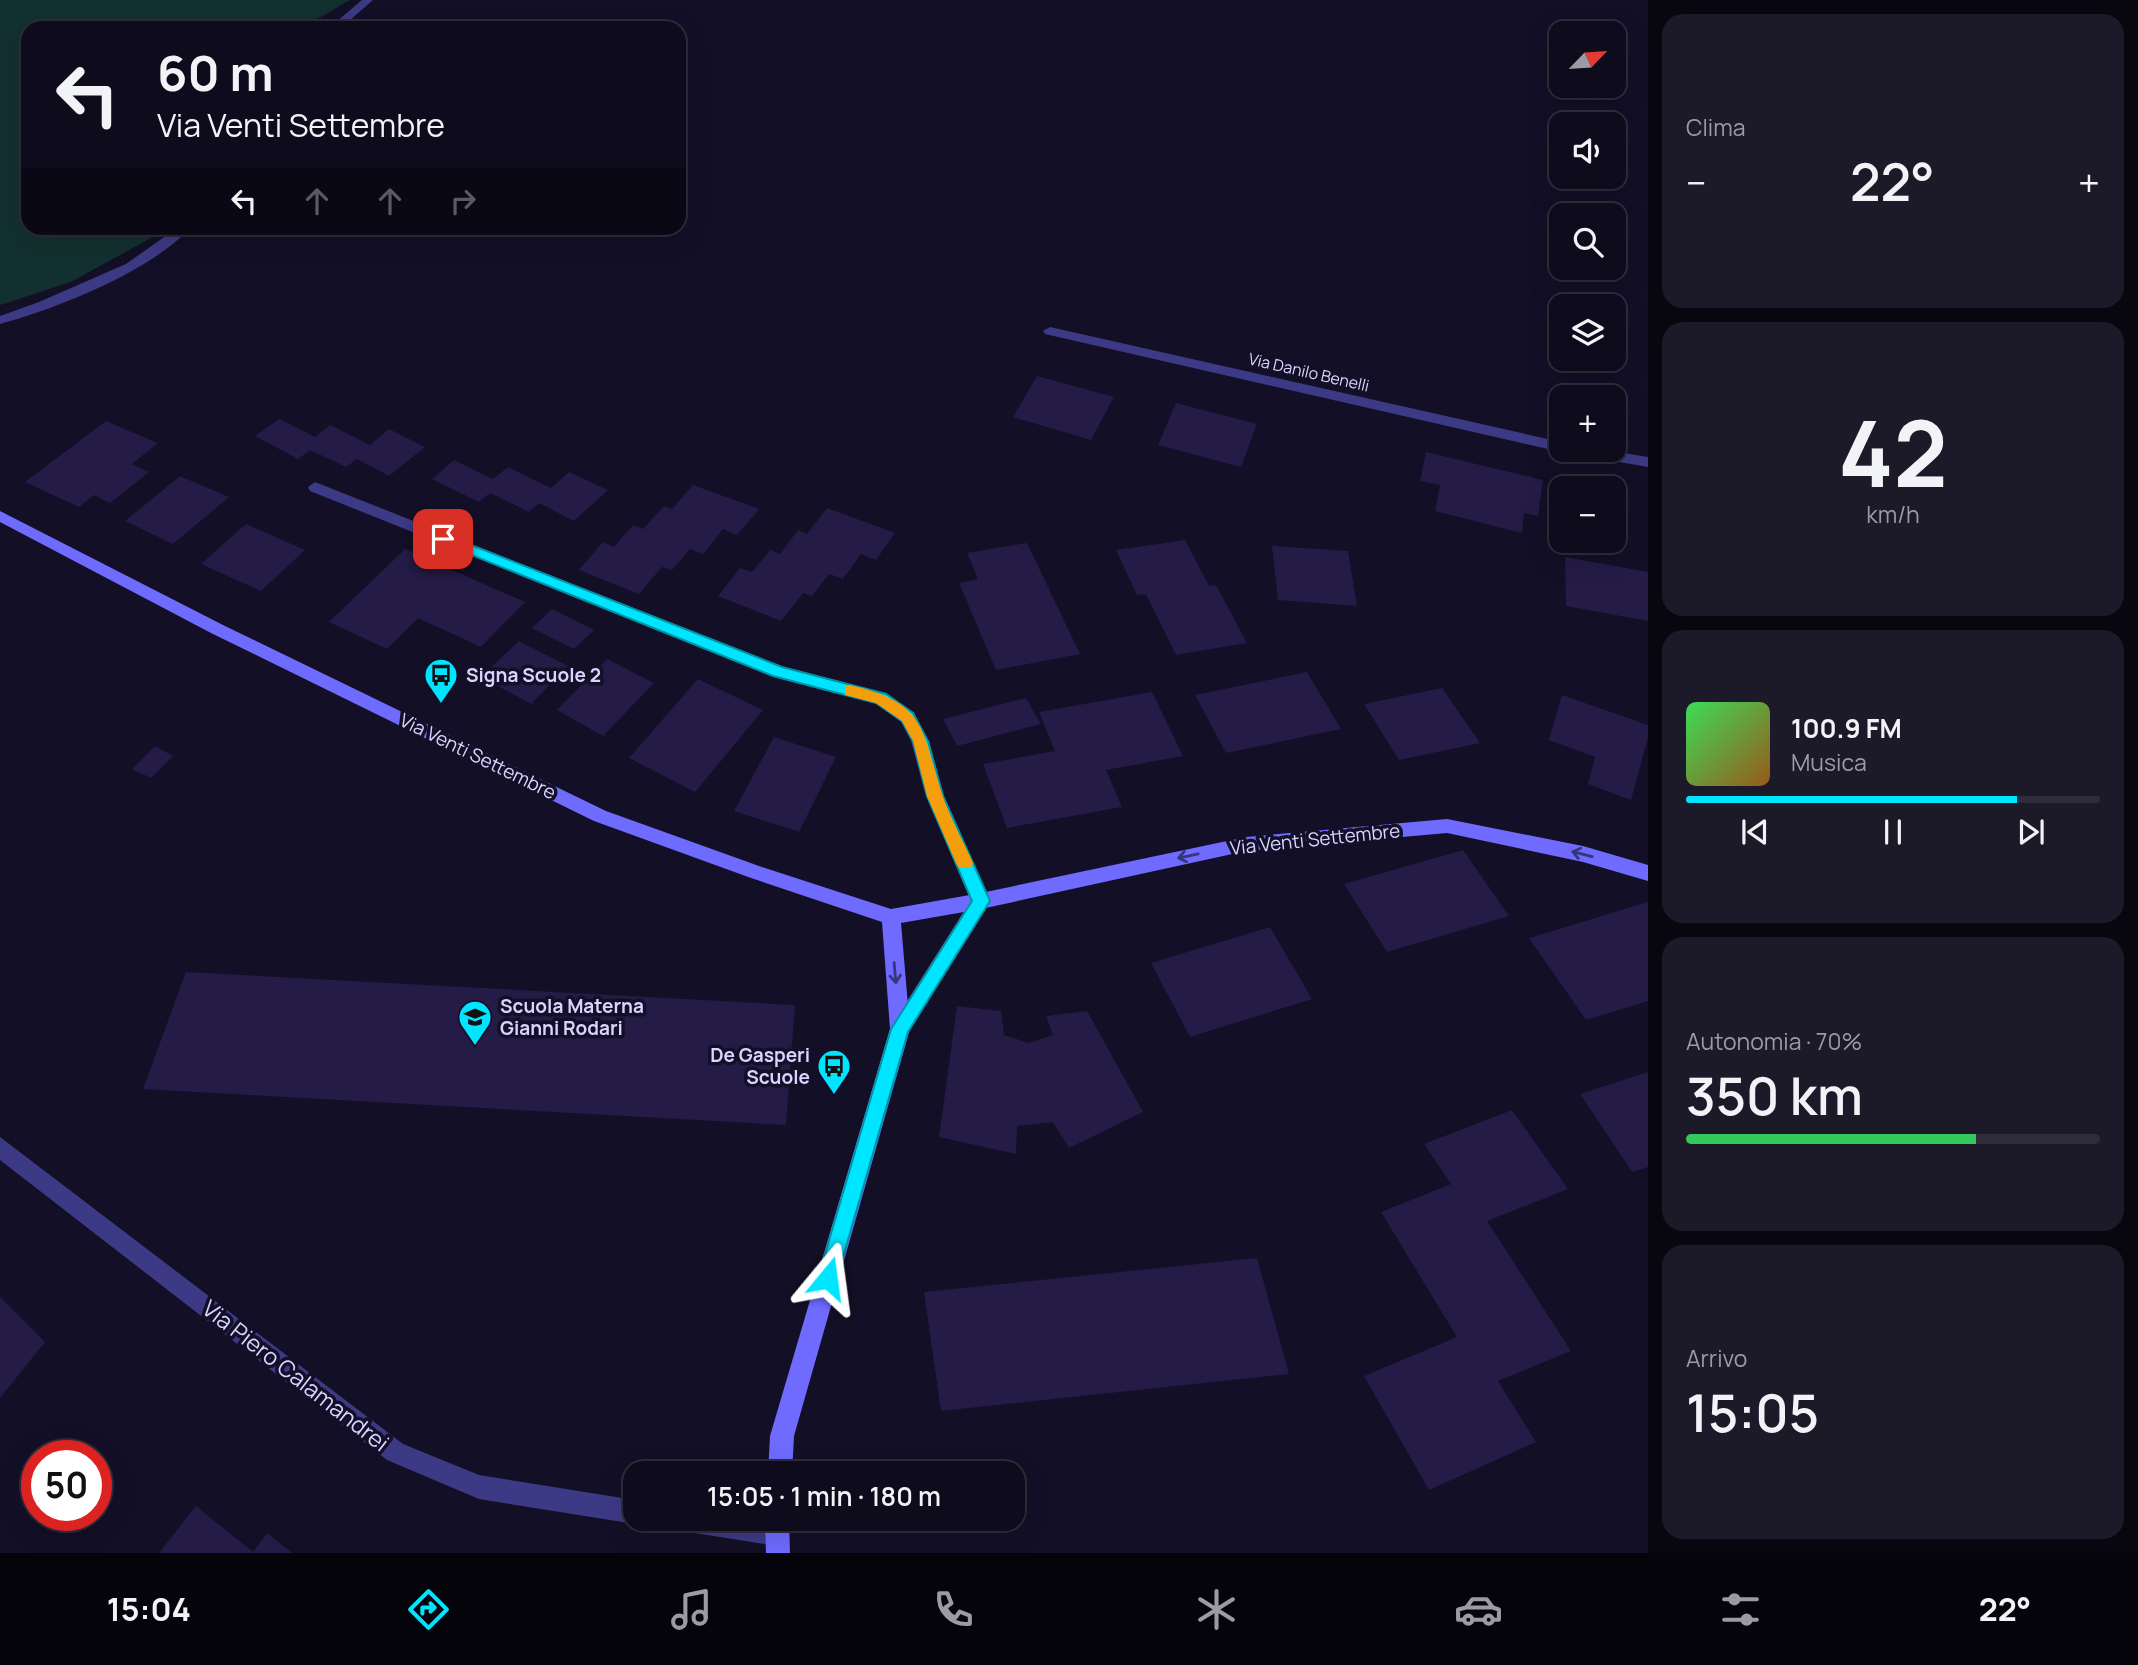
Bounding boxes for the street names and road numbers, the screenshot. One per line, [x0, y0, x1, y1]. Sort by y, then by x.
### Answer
street label: Via Danilo Benelli [1246, 347, 1372, 397]
street label: Via Venti Settembre [395, 707, 561, 805]
street label: Via Venti Settembre [1229, 817, 1401, 861]
street label: Via Piero Calamandrei [196, 1292, 396, 1458]

